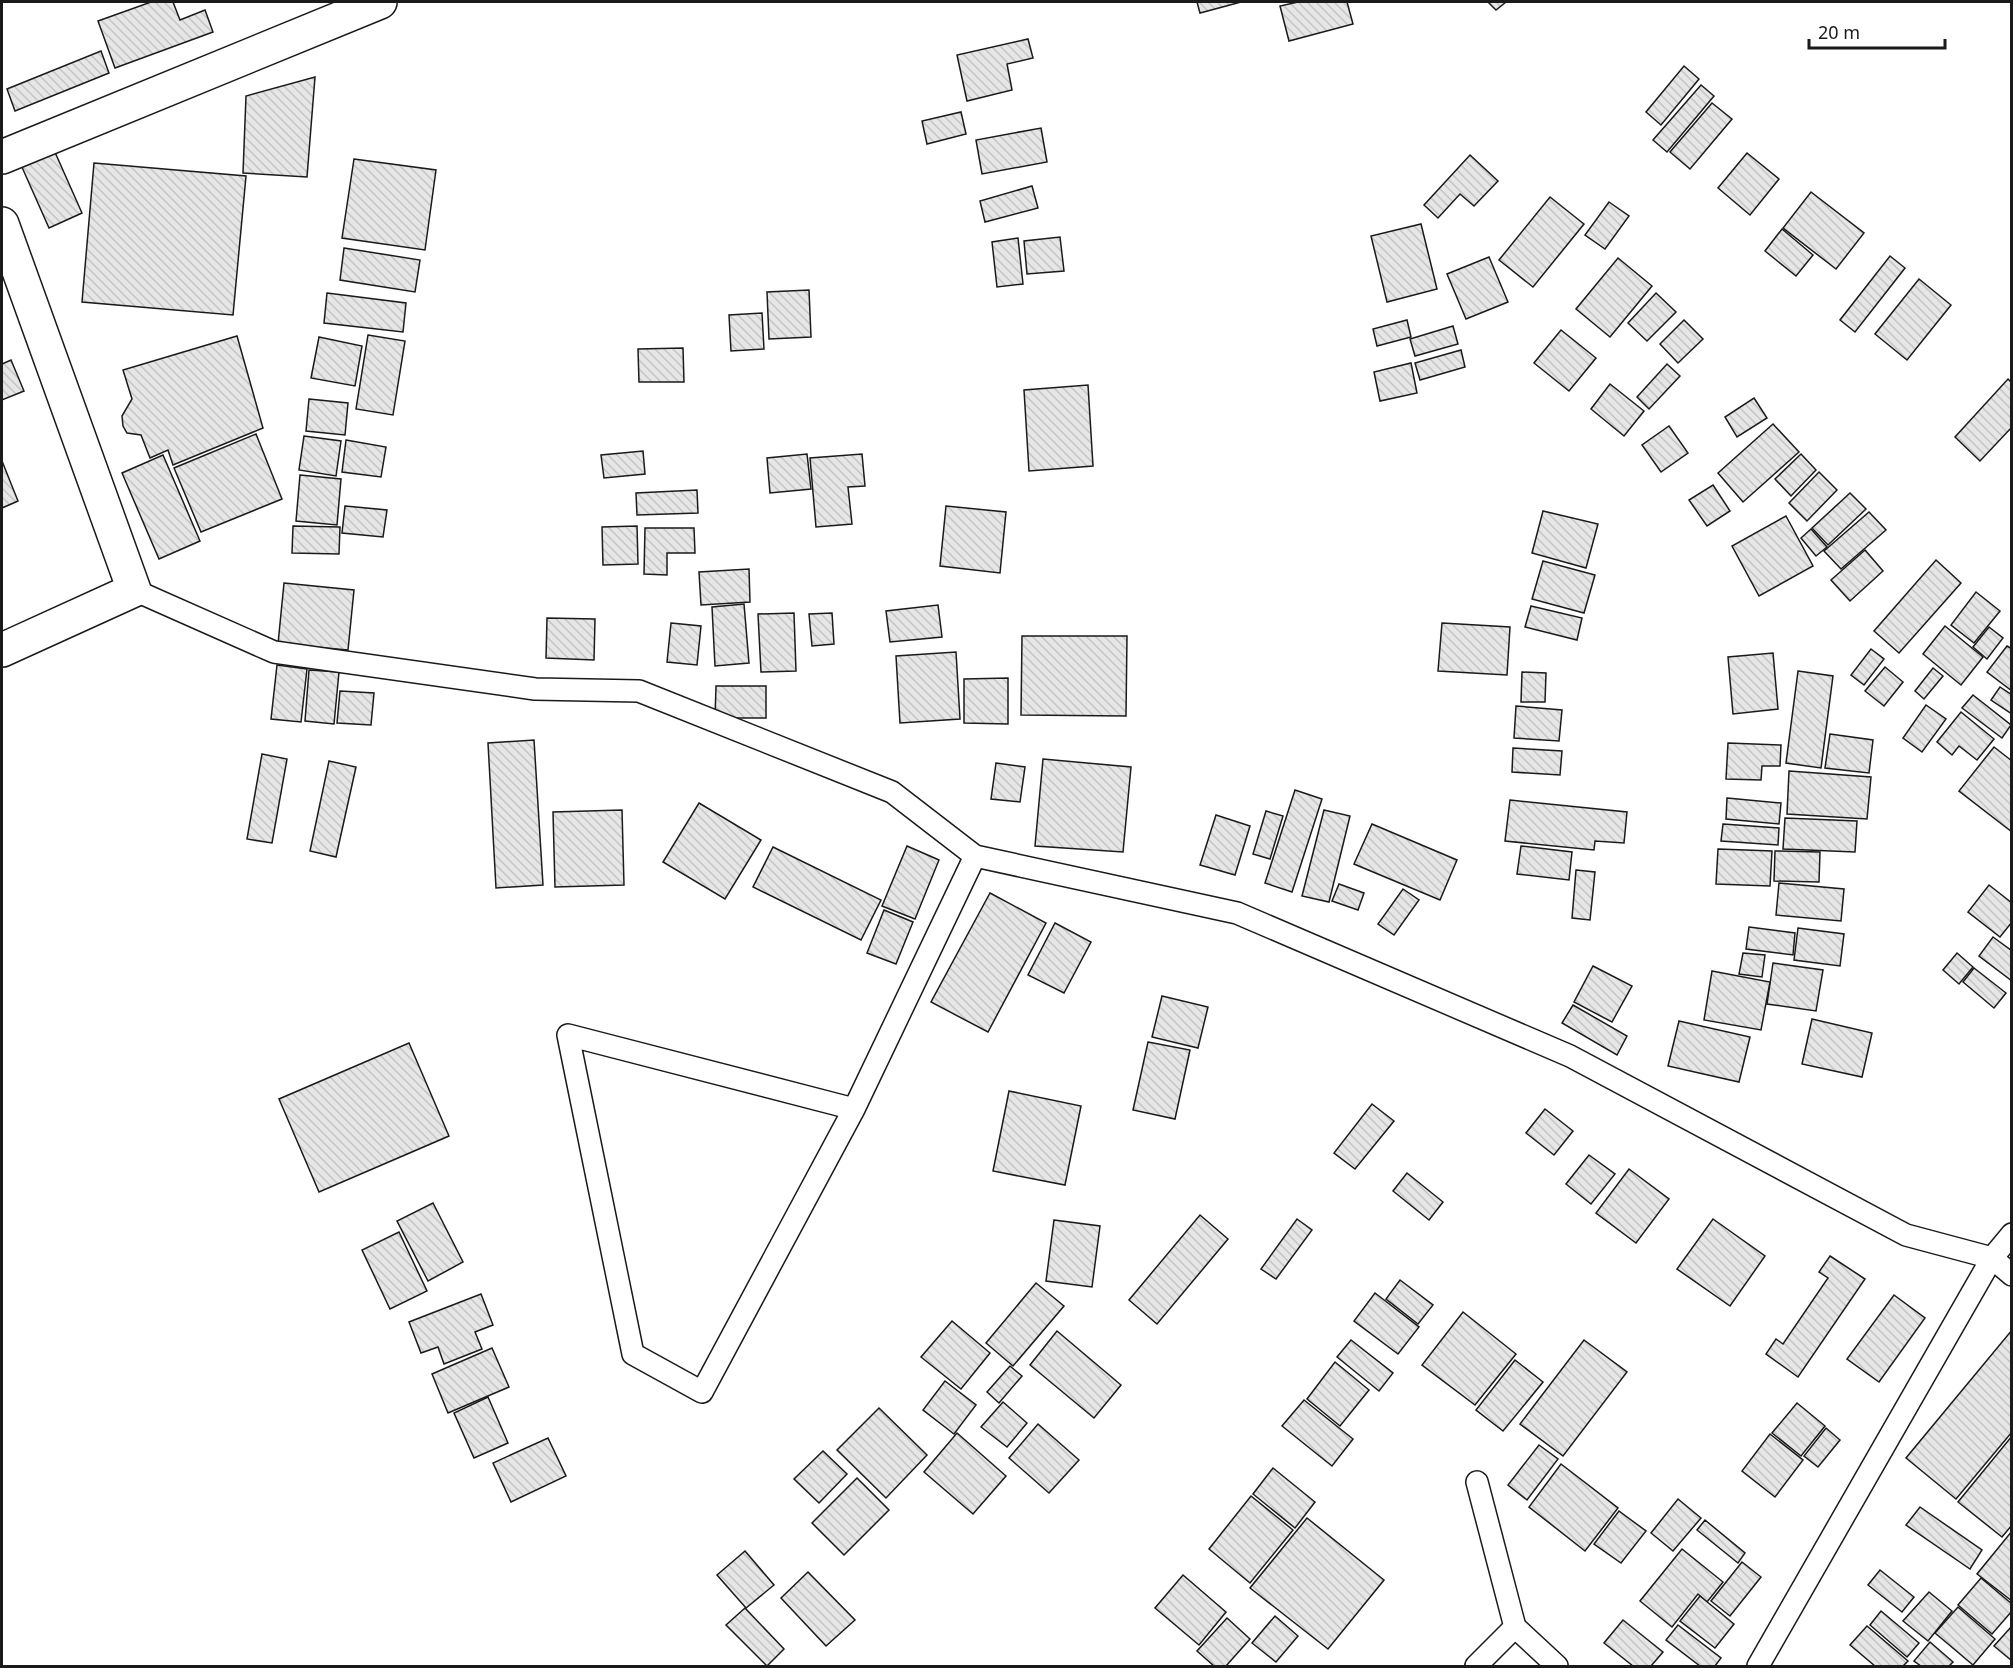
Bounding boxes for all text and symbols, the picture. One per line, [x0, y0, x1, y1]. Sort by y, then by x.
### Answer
scale bar [1809, 12, 1946, 50]
text: 20 m [1818, 20, 1860, 44]

